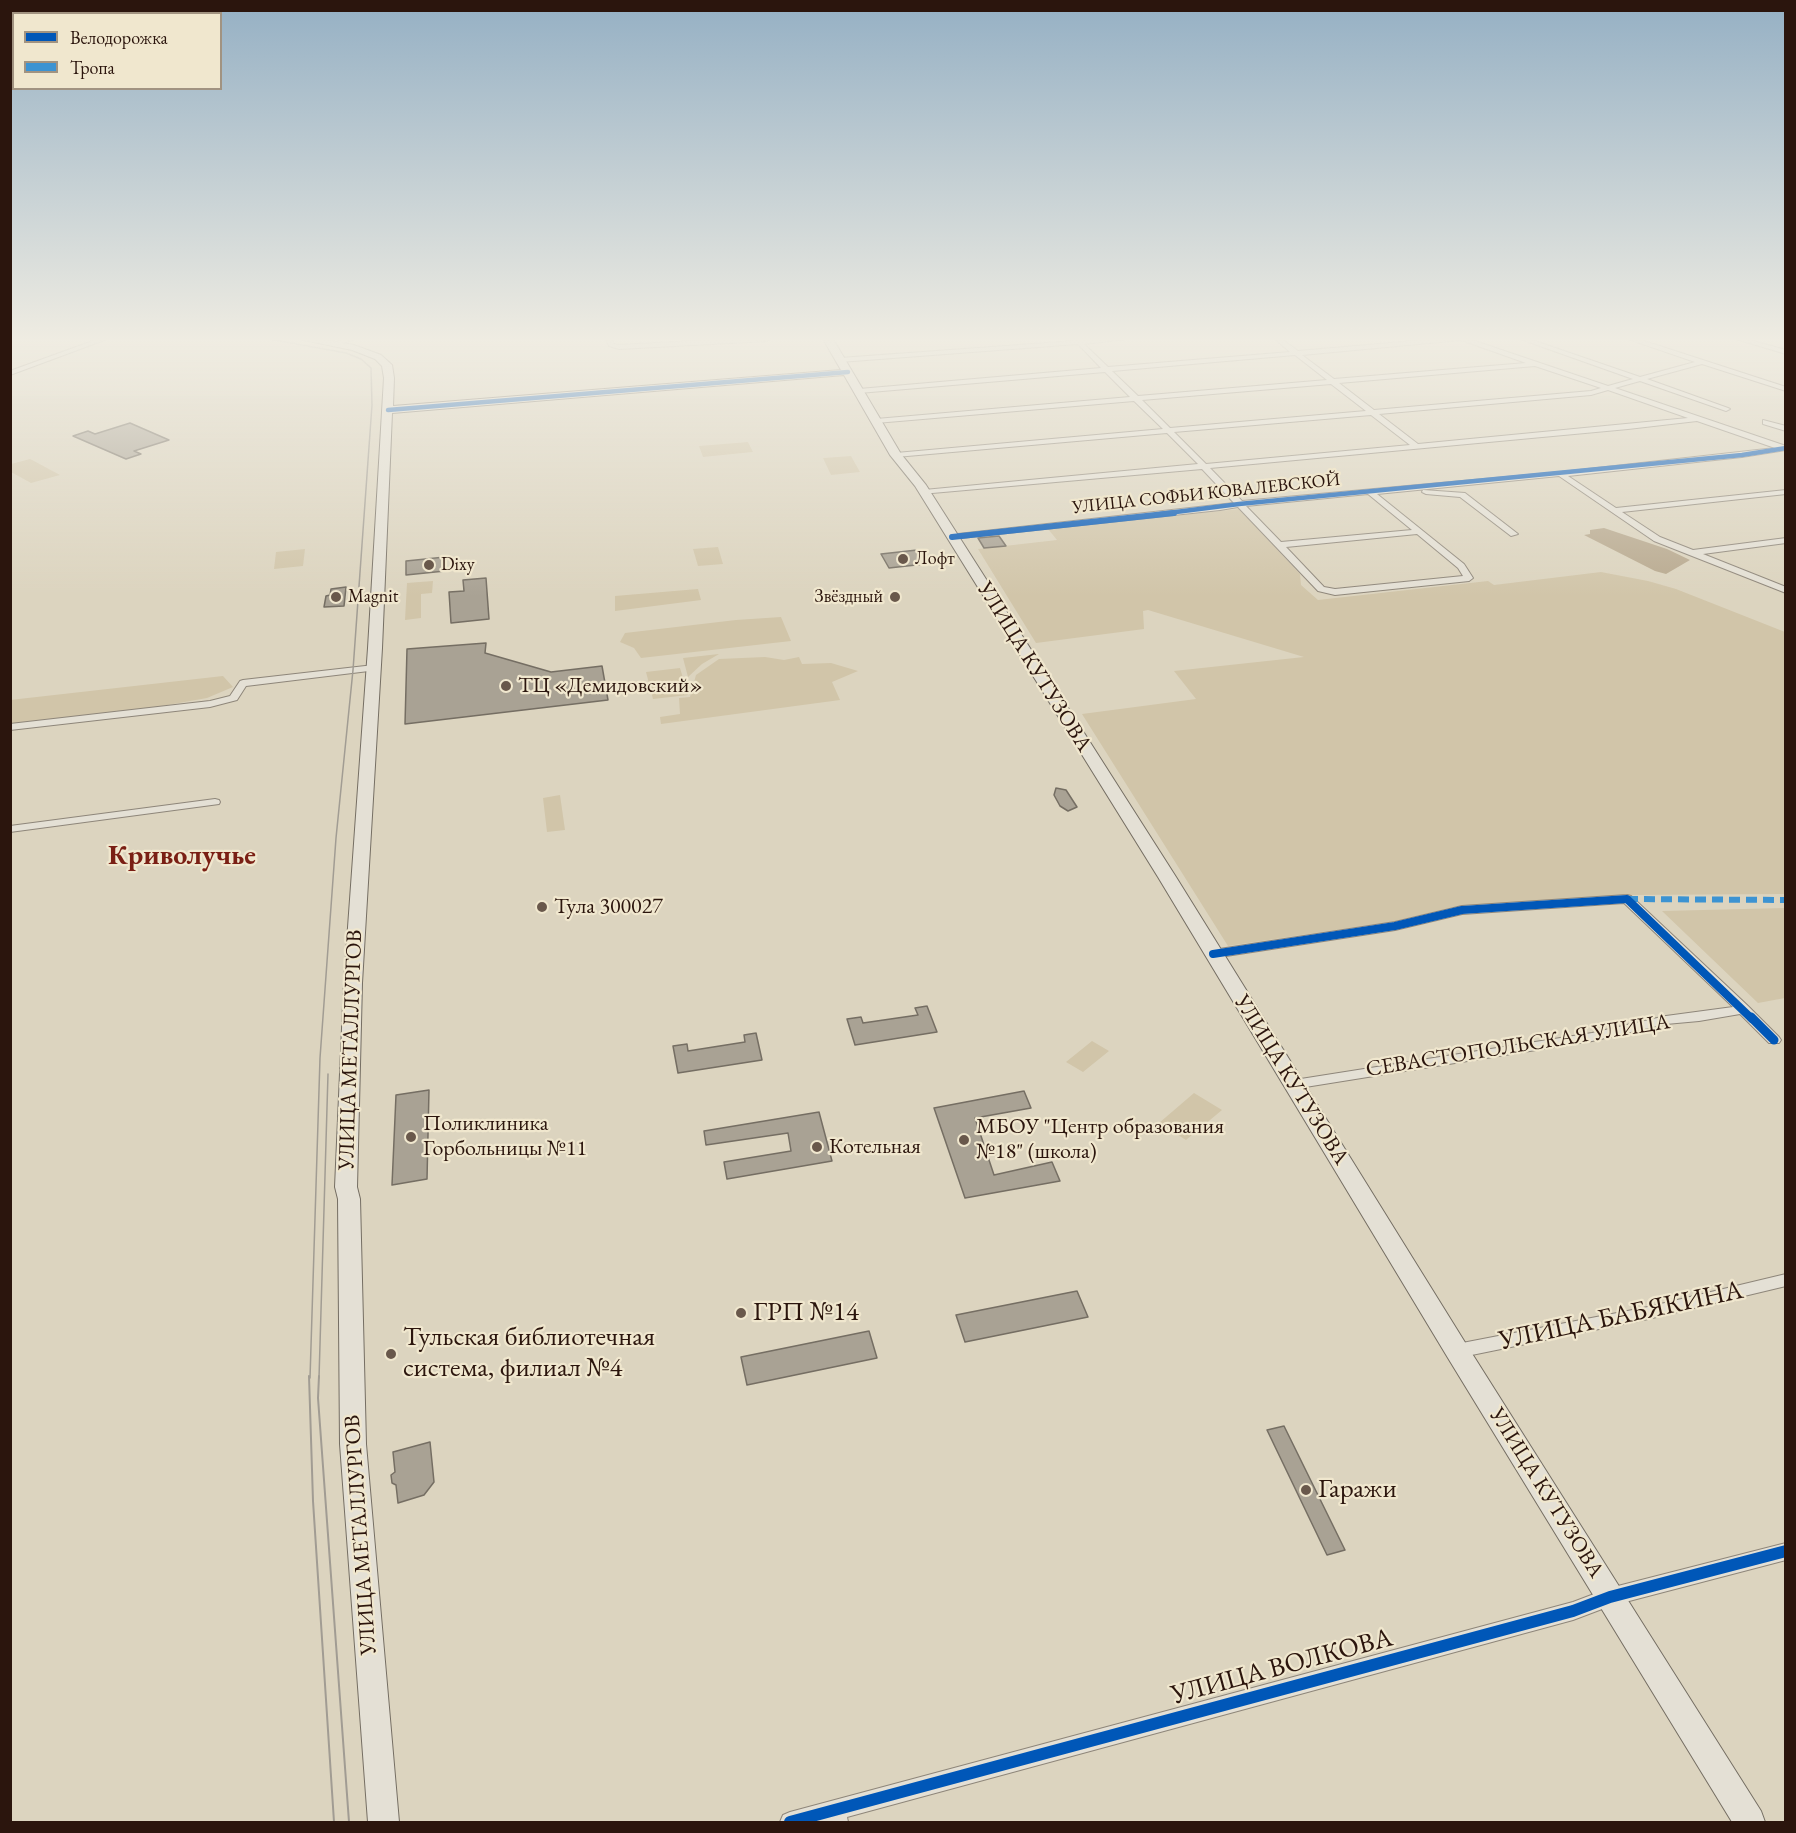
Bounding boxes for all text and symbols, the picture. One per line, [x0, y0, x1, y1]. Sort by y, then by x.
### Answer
legend [12, 12, 222, 90]
text: Велодорожка [70, 26, 168, 49]
text: Тропа [70, 56, 115, 79]
street label: УЛИЦА СОФЬИ КОВАЛЕВСКОЙ [1071, 469, 1341, 519]
place label: Лофт [915, 548, 955, 570]
marker: Лофт [896, 552, 910, 566]
place label: Dixy [441, 554, 475, 576]
marker: Dixy [422, 558, 436, 572]
street label: УЛИЦА КУТУЗОВА [971, 577, 1097, 757]
place label: Magnit [348, 586, 398, 608]
place label: Звёздный [814, 586, 883, 608]
marker: Magnit [329, 590, 343, 604]
marker: Звёздный [888, 590, 902, 604]
place label: ТЦ «Демидовский» [518, 673, 702, 699]
marker: ТЦ «Демидовский» [499, 679, 513, 693]
district label: Криволучье [108, 839, 256, 873]
place label: Тула 300027 [554, 894, 663, 920]
marker: Тула 300027 [535, 900, 549, 914]
street label: УЛИЦА МЕТАЛЛУРГОВ [334, 929, 368, 1171]
street label: УЛИЦА КУТУЗОВА [1228, 990, 1354, 1170]
street label: СЕВАСТОПОЛЬСКАЯ УЛИЦА [1364, 1009, 1672, 1083]
place label: Поликлиника Горбольницы №11 [423, 1111, 587, 1162]
place label: МБОУ "Центр образования №18" (школа) [976, 1114, 1224, 1166]
marker: Поликлиника Горбольницы №11 [404, 1130, 418, 1144]
marker: МБОУ "Центр образования №18" (школа) [957, 1133, 971, 1147]
place label: Котельная [829, 1134, 921, 1160]
marker: Котельная [810, 1140, 824, 1154]
street label: УЛИЦА БАБЯКИНА [1496, 1274, 1746, 1358]
place label: ГРП №14 [753, 1297, 859, 1329]
marker: ГРП №14 [734, 1306, 748, 1320]
place label: Тульская библиотечная система, филиал №4 [403, 1322, 655, 1385]
marker: Тульская библиотечная система, филиал №4 [384, 1347, 398, 1361]
street label: УЛИЦА КУТУЗОВА [1483, 1403, 1609, 1583]
street label: УЛИЦА МЕТАЛЛУРГОВ [339, 1414, 383, 1656]
place label: Гаражи [1318, 1474, 1397, 1506]
marker: Гаражи [1299, 1483, 1313, 1497]
street label: УЛИЦА ВОЛКОВА [1168, 1622, 1396, 1712]

